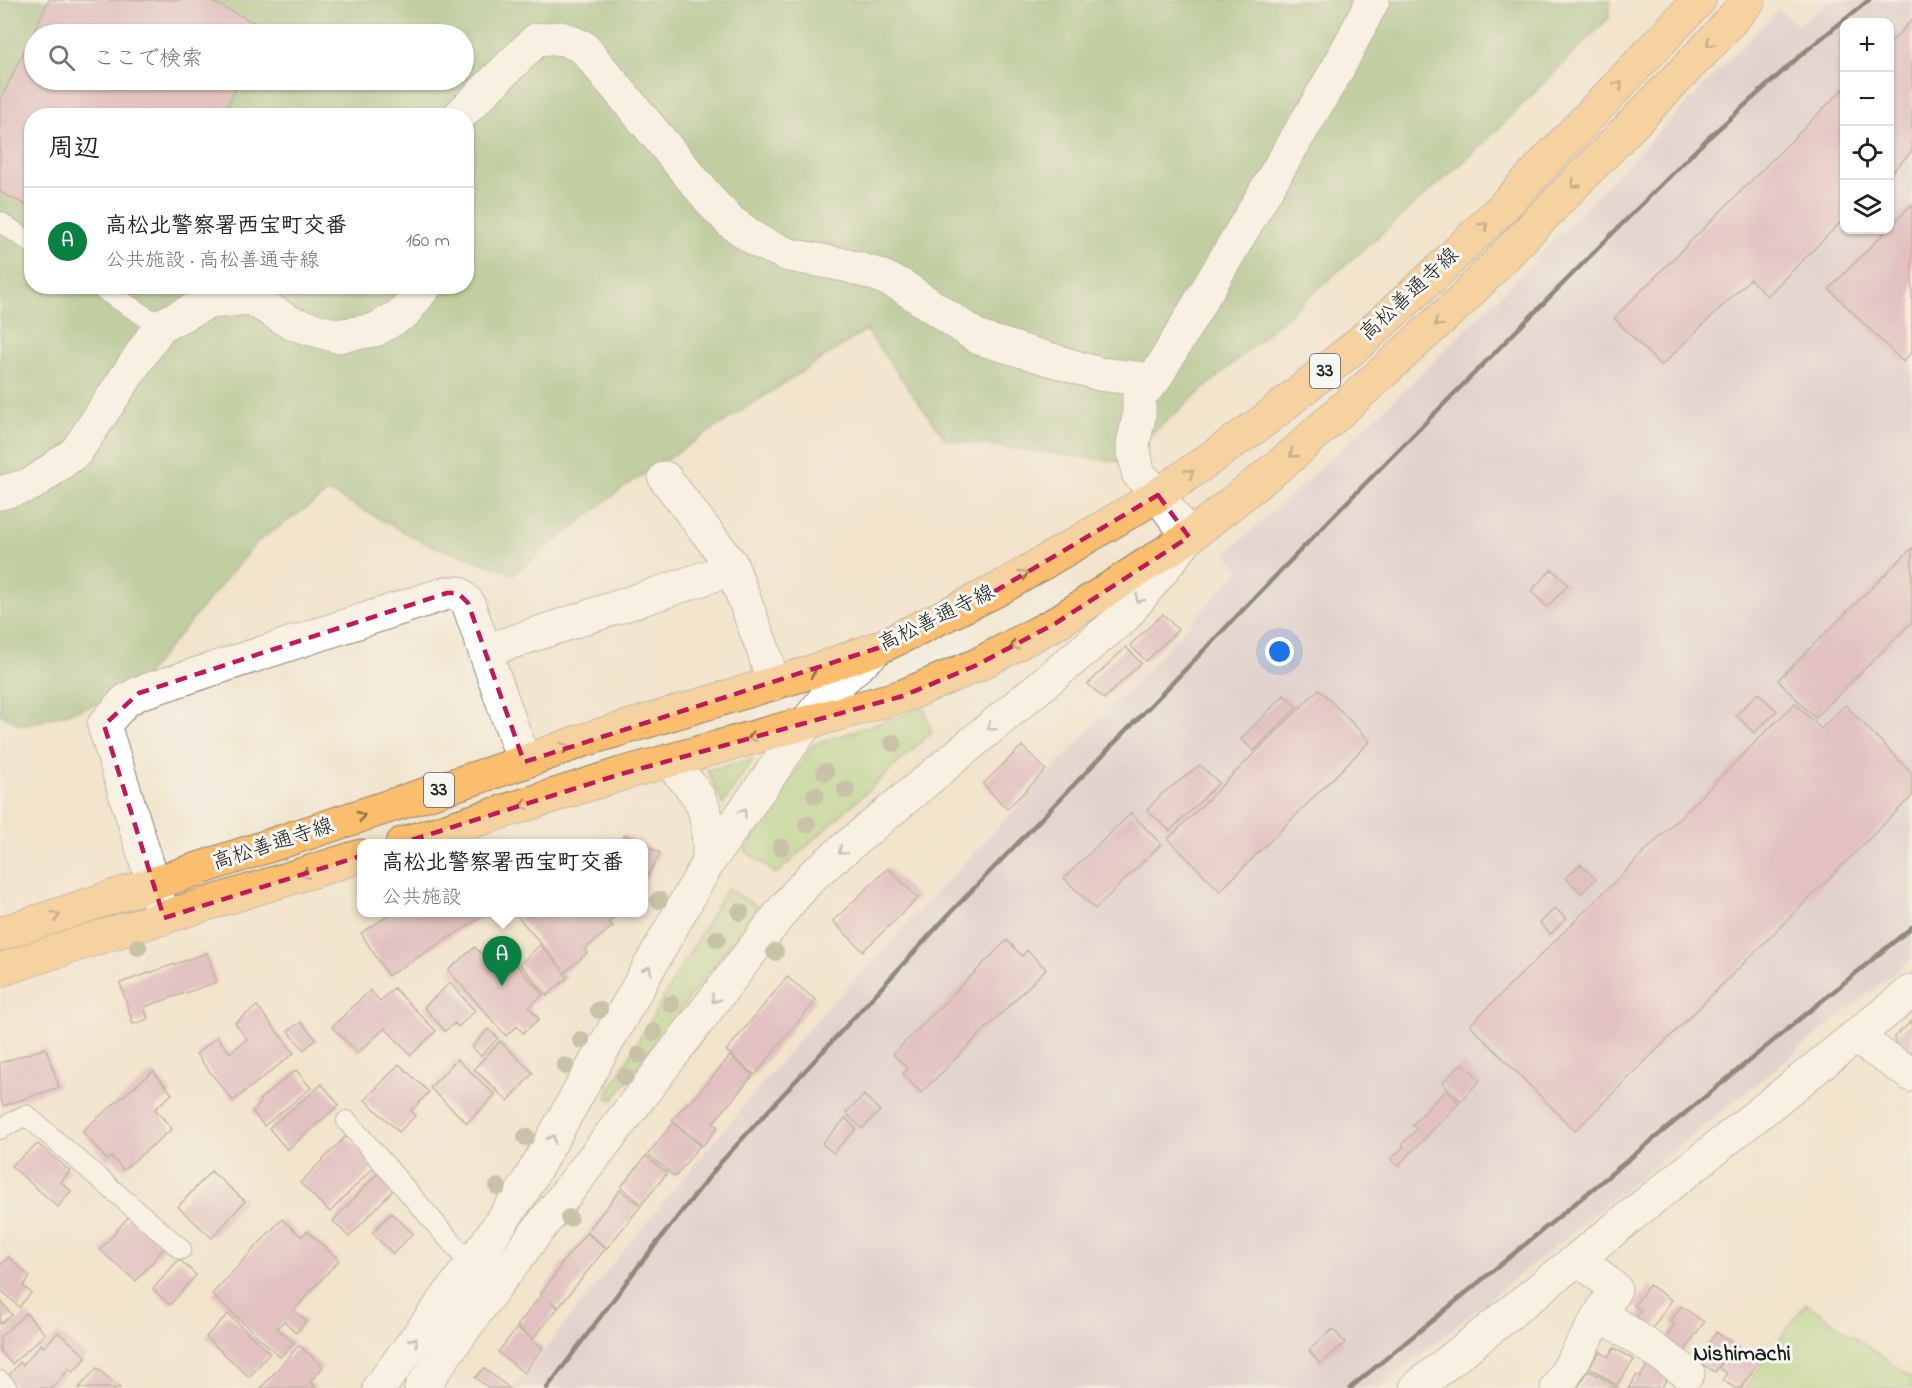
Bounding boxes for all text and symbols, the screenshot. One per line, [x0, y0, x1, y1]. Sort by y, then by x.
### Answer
map controls [1840, 18, 1894, 234]
button: + [1840, 18, 1894, 72]
search box [24, 24, 474, 90]
one-way arrow [1706, 37, 1717, 47]
icon: search [45, 41, 78, 74]
text: ここで検索 [93, 44, 203, 76]
button: − [1840, 72, 1894, 126]
one-way arrow [1612, 82, 1623, 92]
button: locate [1840, 126, 1894, 180]
text: 周辺 [48, 131, 100, 169]
one-way arrow [1571, 178, 1582, 188]
button: layers [1840, 180, 1894, 234]
text: 高松北警察署西宝町交番 [105, 211, 347, 243]
one-way arrow [1477, 222, 1487, 233]
text: A [61, 227, 74, 256]
text: 160 m [406, 227, 450, 256]
street label: 高松善通寺線 [1354, 241, 1466, 349]
text: 公共施設 · 高松善通寺線 [105, 247, 319, 276]
one-way arrow [1434, 316, 1445, 327]
road number: 33 [1310, 354, 1340, 388]
one-way arrow [1289, 447, 1300, 458]
one-way arrow [1184, 469, 1195, 480]
one-way arrow [1018, 570, 1028, 582]
street label: 高松善通寺線 [874, 578, 1000, 660]
one-way arrow [1135, 592, 1146, 603]
your location [1265, 637, 1294, 666]
one-way arrow [1010, 639, 1020, 650]
one-way arrow [806, 666, 817, 679]
one-way arrow [987, 719, 998, 730]
one-way arrow [747, 730, 757, 742]
one-way arrow [559, 742, 570, 754]
road number: 33 [424, 773, 454, 807]
one-way arrow [519, 798, 530, 810]
one-way arrow [736, 809, 747, 820]
street label: 高松善通寺線 [208, 811, 338, 879]
one-way arrow [355, 811, 366, 823]
popup [357, 839, 648, 917]
one-way arrow [837, 844, 848, 855]
text: 高松北警察署西宝町交番 [381, 848, 624, 880]
one-way arrow [300, 867, 311, 879]
text: 公共施設 [381, 884, 461, 913]
one-way arrow [50, 911, 61, 923]
pin: A [482, 936, 522, 986]
one-way arrow [640, 965, 652, 976]
one-way arrow [712, 992, 723, 1003]
one-way arrow [545, 1135, 556, 1146]
one-way arrow [406, 1337, 417, 1348]
district label: Nishimachi [1693, 1339, 1791, 1371]

